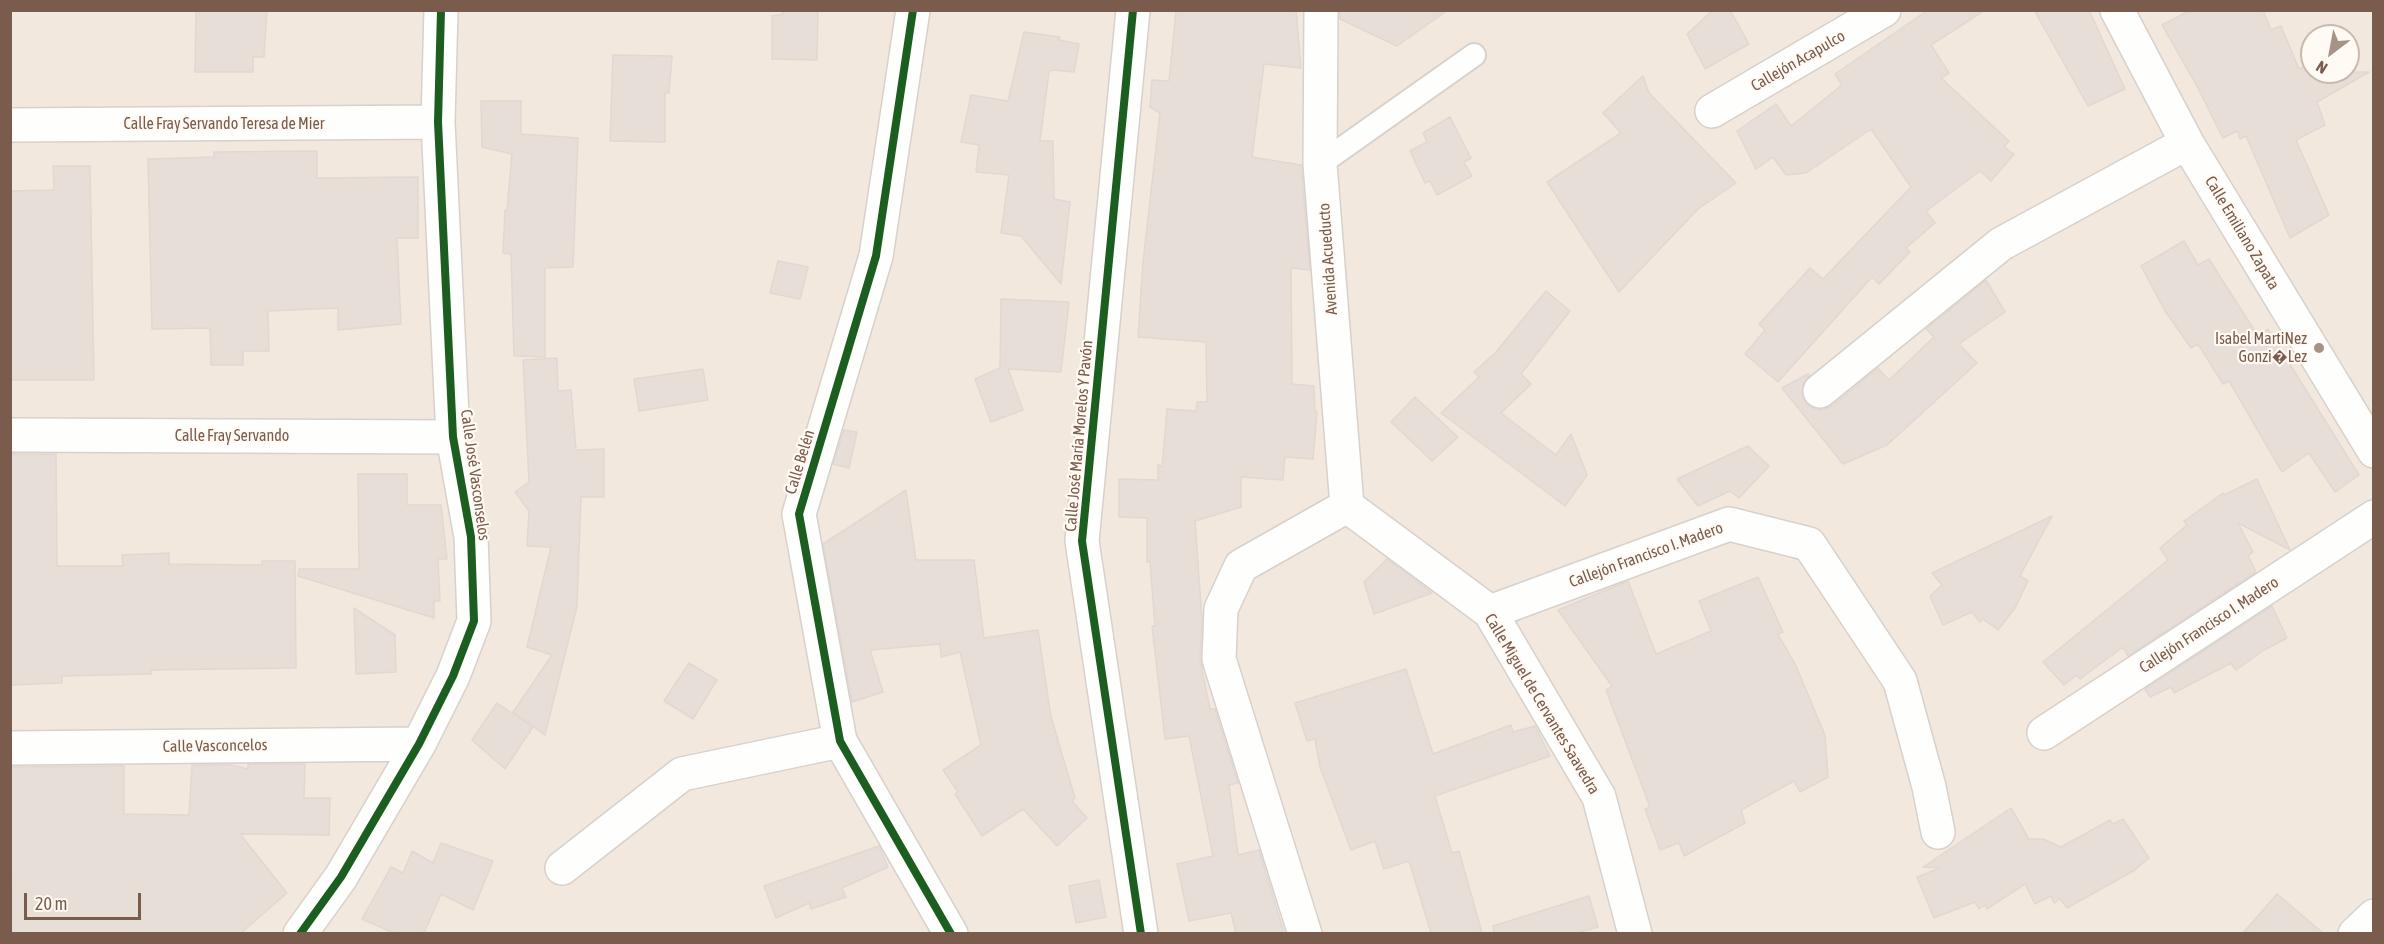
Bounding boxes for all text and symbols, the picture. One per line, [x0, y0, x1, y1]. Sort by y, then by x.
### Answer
north arrow [2300, 24, 2360, 84]
street label: Callejón Acapulco [1748, 26, 1848, 96]
text: N [2313, 57, 2330, 78]
street label: Calle Fray Servando Teresa de Mier [124, 114, 324, 134]
street label: Calle Emiliano Zapata [2201, 173, 2283, 293]
street label: Avenida Acueducto [1315, 202, 1341, 316]
place label: Isabel MartiNez Gonzi�Lez [2215, 329, 2307, 367]
street label: Calle José María Morelos Y Pavón [1061, 340, 1097, 532]
marker: Isabel MartiNez Gonzi�Lez [2312, 341, 2326, 355]
street label: Calle José Vasconselos [456, 408, 494, 542]
street label: Calle Fray Servando [175, 426, 289, 446]
street label: Calle Belén [781, 427, 819, 497]
street label: Callejón Francisco I. Madero [1566, 518, 1726, 592]
street label: Callejón Francisco I. Madero [2136, 573, 2282, 677]
street label: Calle Miguel de Cervantes Saavedra [1480, 610, 1604, 798]
street label: Calle Vasconcelos [163, 735, 267, 757]
scale bar [27, 881, 144, 919]
text: 20 m [35, 893, 67, 914]

